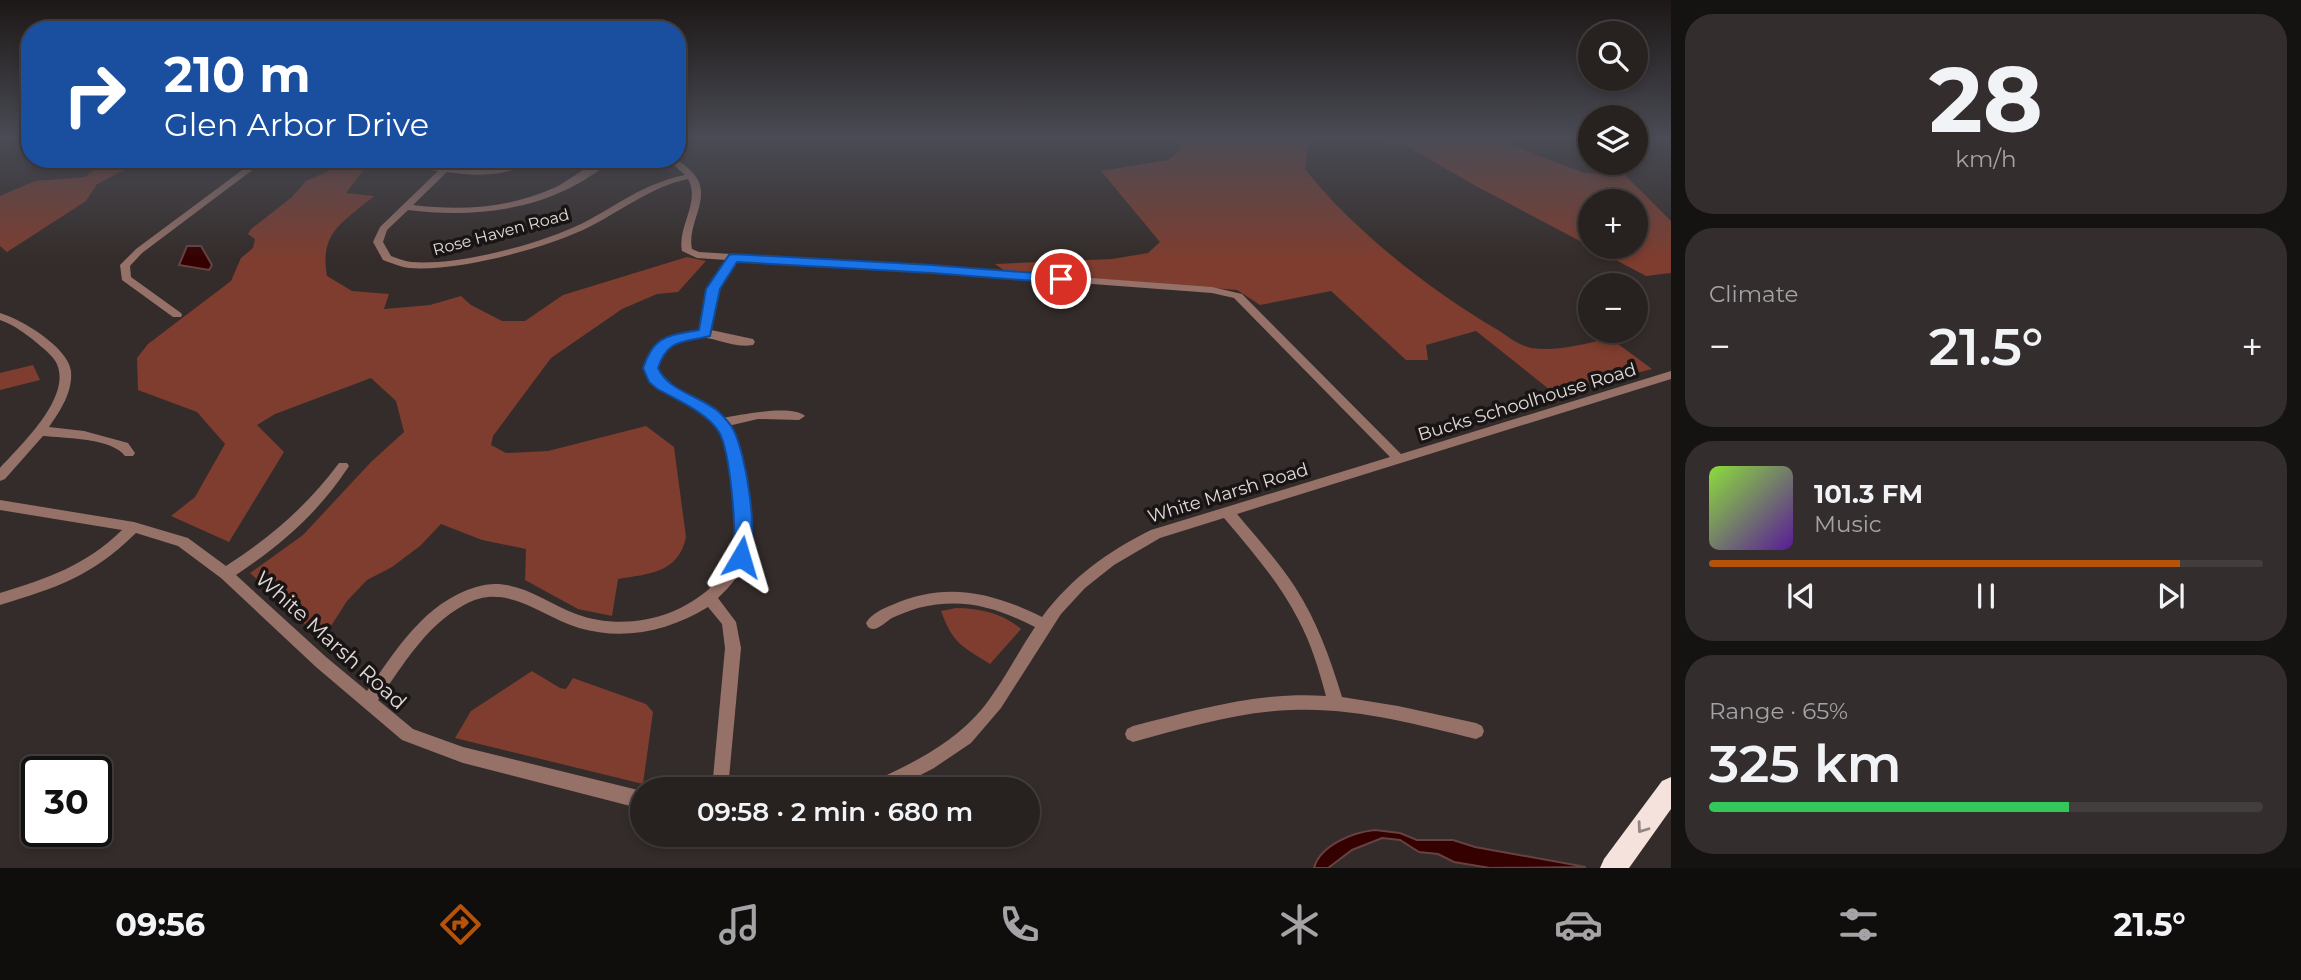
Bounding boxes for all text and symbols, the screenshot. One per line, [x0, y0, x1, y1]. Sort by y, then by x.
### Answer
map controls [1578, 21, 1648, 343]
button: search [1578, 21, 1648, 91]
text: 28 [1929, 44, 2043, 155]
text: 210 m [164, 45, 311, 104]
icon: right [49, 49, 140, 140]
text: Glen Arbor Drive [164, 105, 429, 144]
button: layers [1578, 105, 1648, 175]
text: km/h [1955, 145, 2017, 173]
button: + [1578, 189, 1648, 259]
street label: Rose Haven Road [431, 205, 571, 259]
pin [1031, 249, 1091, 309]
icon: arrive [1042, 260, 1080, 298]
button: − [1578, 273, 1648, 343]
text: Climate [1709, 280, 1798, 308]
text: 21.5° [1929, 315, 2043, 378]
text: − [1709, 323, 1731, 370]
text: + [2241, 323, 2263, 370]
street label: Bucks Schoolhouse Road [1415, 358, 1639, 446]
street label: White Marsh Road [1145, 458, 1311, 528]
text: 101.3 FM [1814, 478, 1923, 510]
text: Music [1814, 510, 1882, 538]
position arrow [704, 520, 778, 594]
street label: White Marsh Road [250, 566, 412, 714]
icon: previous [1782, 577, 1820, 615]
icon: pause [1967, 577, 2005, 615]
icon: next [2152, 577, 2190, 615]
text: Range · 65% [1709, 697, 1848, 725]
text: 325 km [1709, 732, 1902, 795]
speed limit sign: 30 [21, 756, 112, 847]
text: 09:58 · 2 min · 680 m [697, 796, 973, 828]
one-way arrow [1638, 820, 1650, 833]
icon: directions [436, 900, 485, 949]
icon: music [715, 900, 764, 949]
icon: phone [995, 900, 1044, 949]
icon: climate [1275, 900, 1324, 949]
icon: car [1554, 900, 1603, 949]
icon: filters [1834, 900, 1883, 949]
text: 09:56 [115, 905, 205, 944]
text: 21.5° [2114, 905, 2186, 944]

